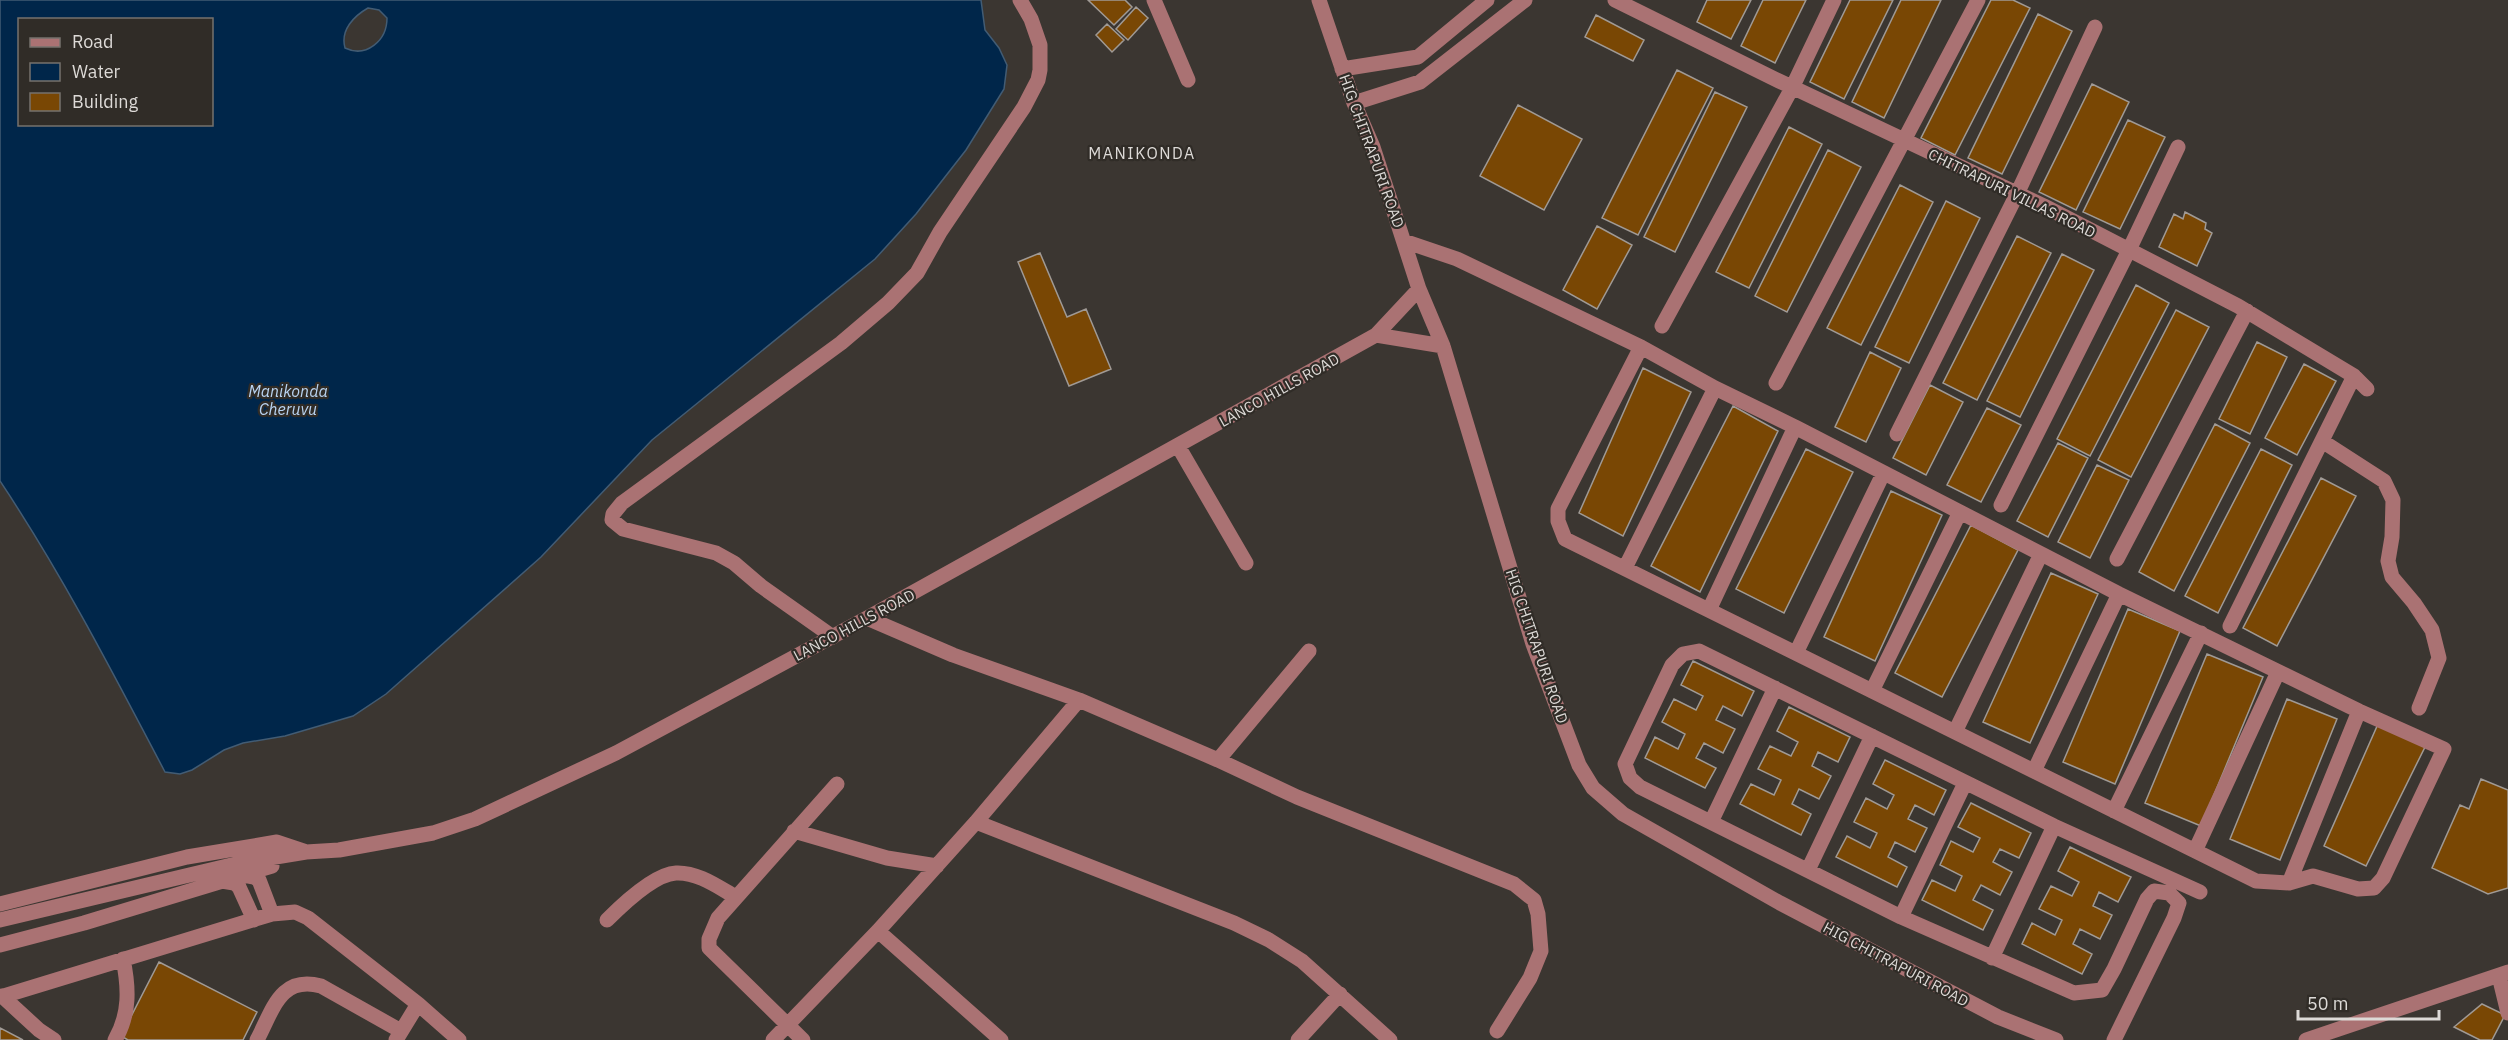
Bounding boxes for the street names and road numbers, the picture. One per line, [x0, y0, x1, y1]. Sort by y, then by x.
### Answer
street label: HIG CHITRAPURI ROAD [1335, 72, 1409, 230]
street label: CHITRAPURI VILLAS ROAD [1925, 144, 2099, 242]
street label: LANCO HILLS ROAD [1215, 349, 1343, 431]
street label: HIG CHITRAPURI ROAD [1502, 566, 1572, 726]
street label: LANCO HILLS ROAD [790, 585, 918, 665]
street label: HIG CHITRAPURI ROAD [1820, 918, 1972, 1010]

